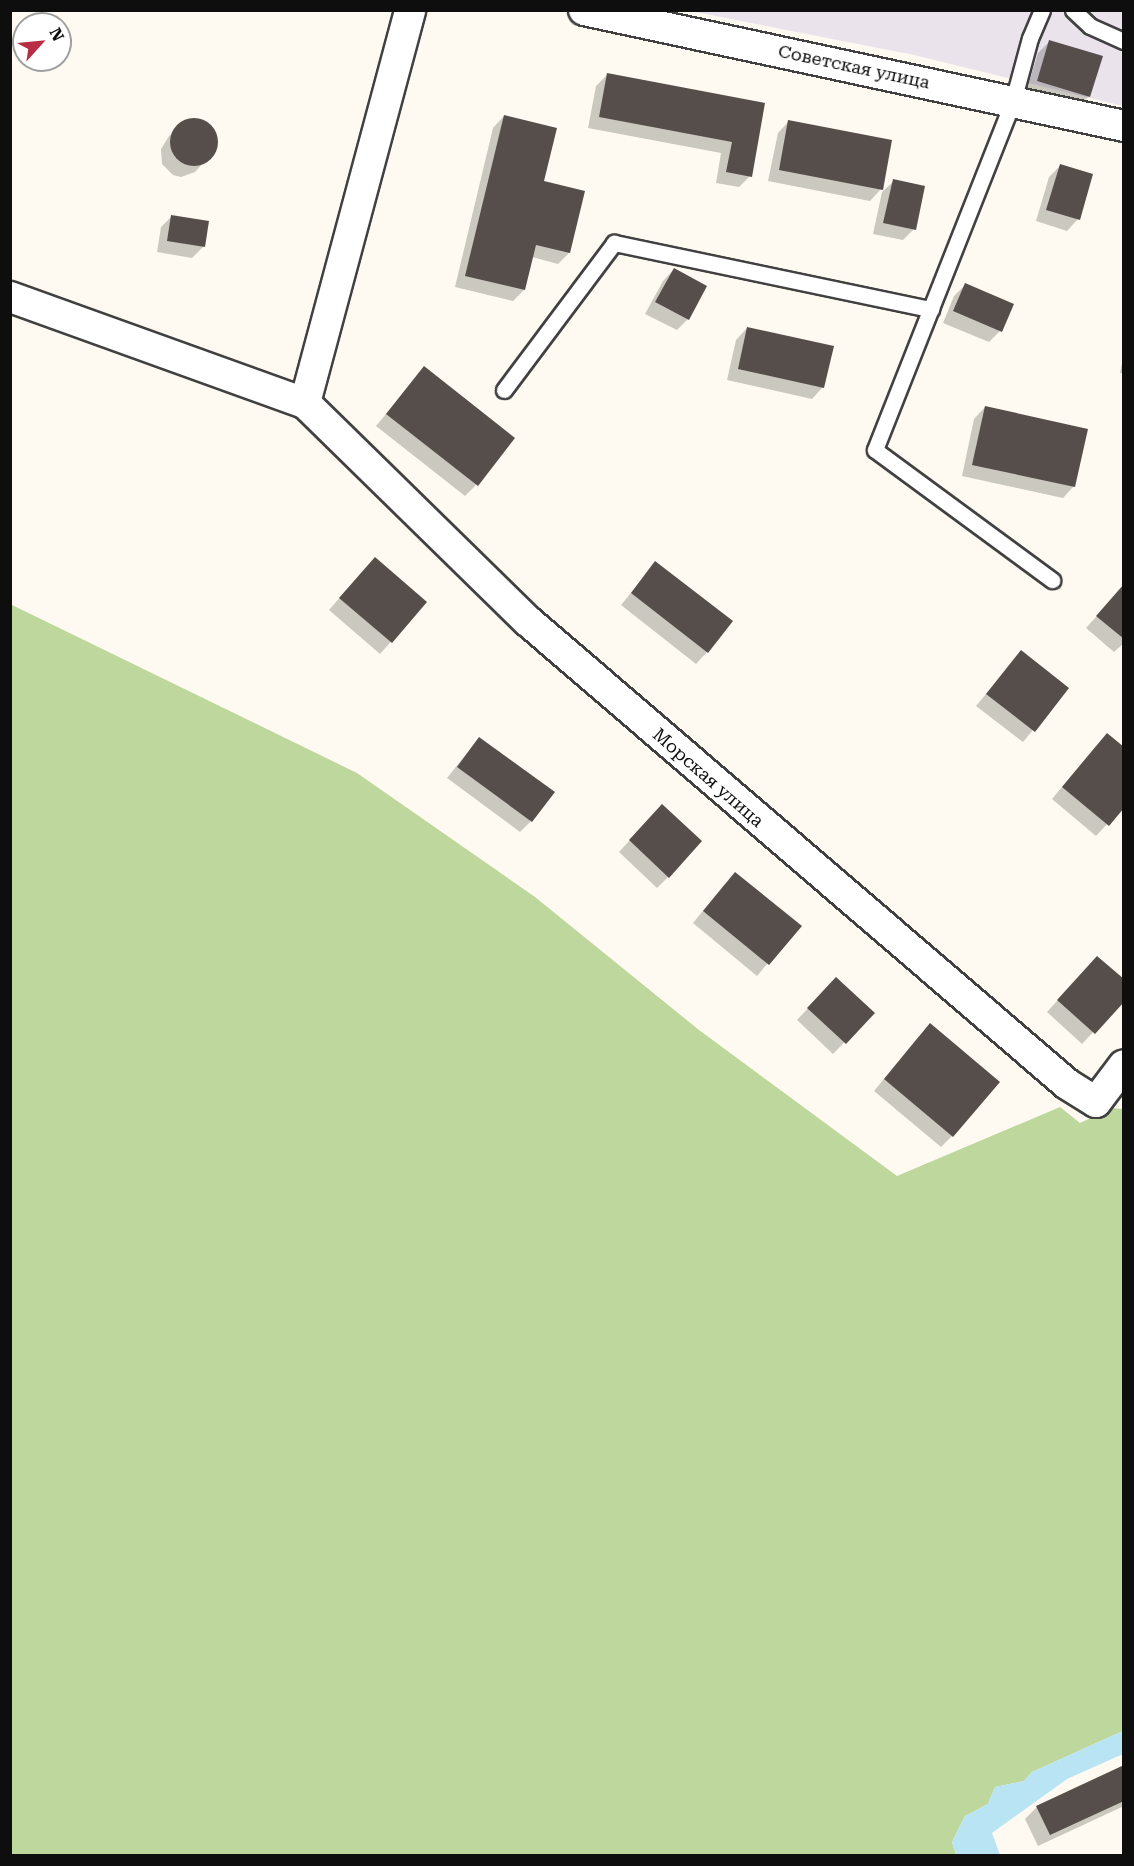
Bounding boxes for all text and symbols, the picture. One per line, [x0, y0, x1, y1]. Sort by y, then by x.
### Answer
north arrow [12, 12, 72, 72]
text: N [45, 25, 68, 44]
street label: Советская улица [776, 40, 932, 94]
street label: Морская улица [648, 724, 768, 832]

